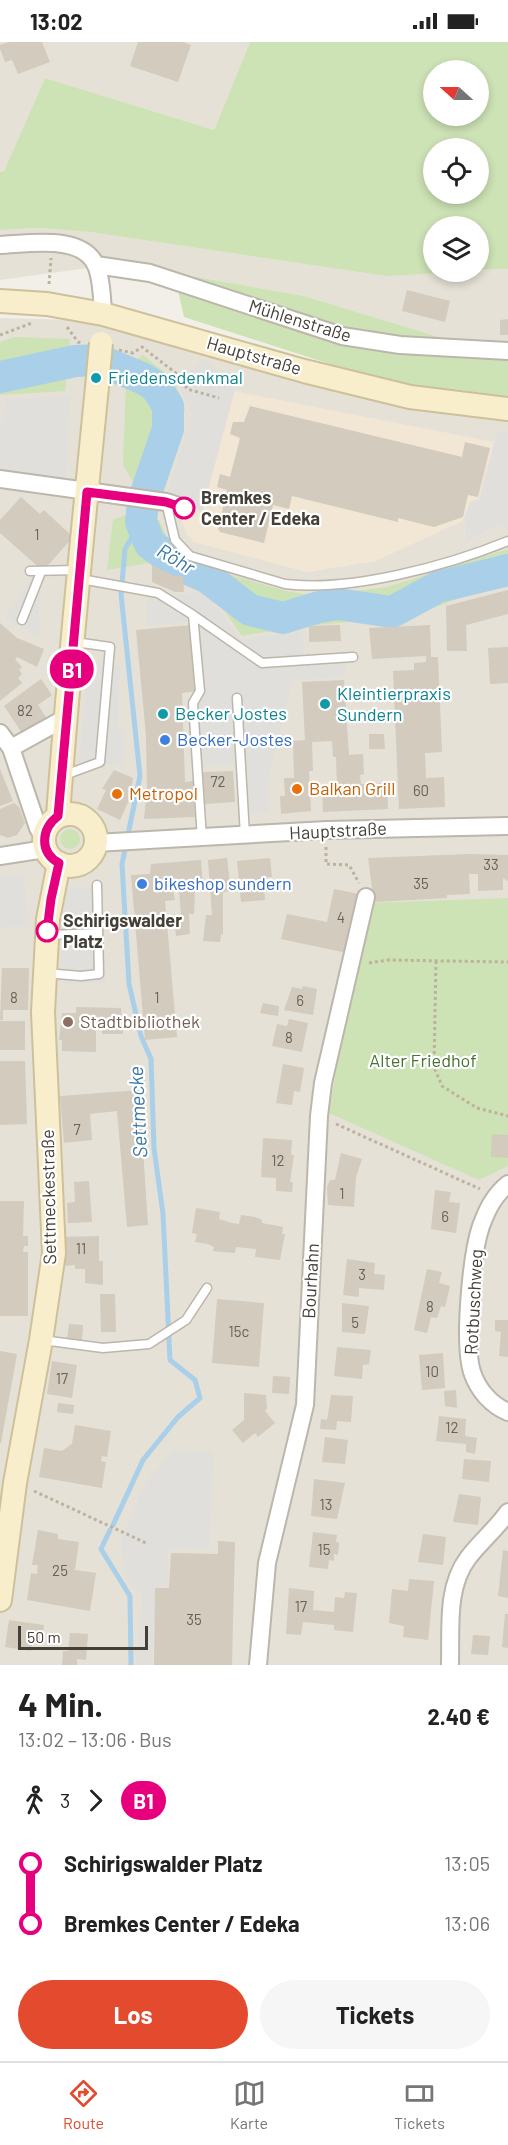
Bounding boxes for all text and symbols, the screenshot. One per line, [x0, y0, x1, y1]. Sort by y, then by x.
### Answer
text: 13:02 [30, 8, 83, 34]
north arrow [423, 60, 489, 126]
map controls [423, 60, 489, 282]
button: locate [423, 138, 489, 204]
button: layers [423, 216, 489, 282]
street label: Mühlenstraße [246, 294, 354, 346]
street label: Hauptstraße [204, 331, 304, 379]
place label: Friedensdenkmal [108, 366, 243, 388]
marker: Friedensdenkmal [89, 371, 103, 385]
place label: Bremkes Center / Edeka [201, 486, 320, 529]
marker: Bremkes Center / Edeka [173, 497, 195, 519]
house number: 1 [34, 525, 40, 543]
water label: Röhr [153, 538, 201, 579]
line badge: B1 [45, 650, 99, 688]
text: B1 [62, 657, 82, 682]
place label: Kleintierpraxis Sundern [337, 682, 451, 725]
marker: Kleintierpraxis Sundern [318, 697, 332, 711]
house number: 82 [17, 701, 33, 719]
place label: Becker Jostes [175, 702, 287, 724]
marker: Becker Jostes [156, 707, 170, 721]
place label: Becker-Jostes [177, 728, 292, 750]
marker: Becker-Jostes [158, 733, 172, 747]
house number: 72 [210, 772, 226, 790]
place label: Balkan Grill [309, 777, 395, 799]
house number: 60 [413, 781, 429, 799]
place label: Metropol [129, 782, 198, 804]
marker: Balkan Grill [290, 782, 304, 796]
marker: Metropol [110, 787, 124, 801]
street label: Hauptstraße [289, 816, 387, 844]
house number: 33 [483, 855, 499, 873]
place label: bikeshop sundern [154, 872, 292, 894]
house number: 35 [413, 874, 429, 892]
marker: bikeshop sundern [135, 877, 149, 891]
house number: 4 [337, 908, 345, 926]
place label: Schirigswalder Platz [63, 909, 182, 952]
marker: Schirigswalder Platz [36, 920, 58, 942]
house number: 8 [10, 988, 18, 1006]
house number: 1 [154, 988, 160, 1006]
house number: 6 [296, 991, 304, 1009]
place label: Stadtbibliothek [80, 1010, 200, 1032]
marker: Stadtbibliothek [61, 1015, 75, 1029]
house number: 8 [285, 1028, 293, 1046]
park label: Alter Friedhof [369, 1049, 477, 1071]
water label: Settmecke [123, 1066, 151, 1158]
house number: 7 [73, 1120, 81, 1138]
street label: Settmeckestraße [36, 1129, 60, 1265]
house number: 12 [271, 1151, 285, 1169]
house number: 1 [339, 1184, 345, 1202]
house number: 6 [441, 1207, 449, 1225]
house number: 11 [76, 1239, 86, 1257]
street label: Bourhahn [297, 1243, 323, 1319]
street label: Rotbuschweg [459, 1248, 487, 1356]
house number: 3 [358, 1265, 366, 1283]
house number: 8 [426, 1297, 434, 1315]
house number: 5 [351, 1313, 359, 1331]
house number: 15c [229, 1322, 250, 1340]
house number: 10 [425, 1362, 439, 1380]
house number: 17 [56, 1369, 68, 1387]
house number: 12 [445, 1418, 459, 1436]
house number: 13 [320, 1495, 332, 1513]
house number: 15 [318, 1540, 330, 1558]
house number: 25 [52, 1561, 68, 1579]
house number: 17 [295, 1597, 307, 1615]
house number: 35 [186, 1610, 202, 1628]
scale bar [18, 1623, 148, 1650]
text: 50 m [27, 1627, 61, 1646]
text: 4 Min. [18, 1684, 103, 1724]
text: 2.40 € [428, 1703, 490, 1729]
text: 13:02 – 13:06 · Bus [18, 1727, 172, 1751]
icon: walk [18, 1784, 51, 1817]
icon: forward [79, 1784, 112, 1817]
text: 3 [60, 1788, 70, 1812]
text: B1 [133, 1788, 154, 1813]
text: Schirigswalder Platz [64, 1850, 262, 1876]
text: 13:05 [444, 1851, 490, 1875]
text: Bremkes Center / Edeka [64, 1910, 300, 1936]
text: 13:06 [444, 1911, 490, 1935]
button: Los [18, 1980, 248, 2049]
button: Tickets [260, 1980, 490, 2049]
tab: Route [63, 2077, 104, 2132]
tab: Karte [230, 2077, 268, 2132]
tab: Tickets [394, 2077, 445, 2132]

